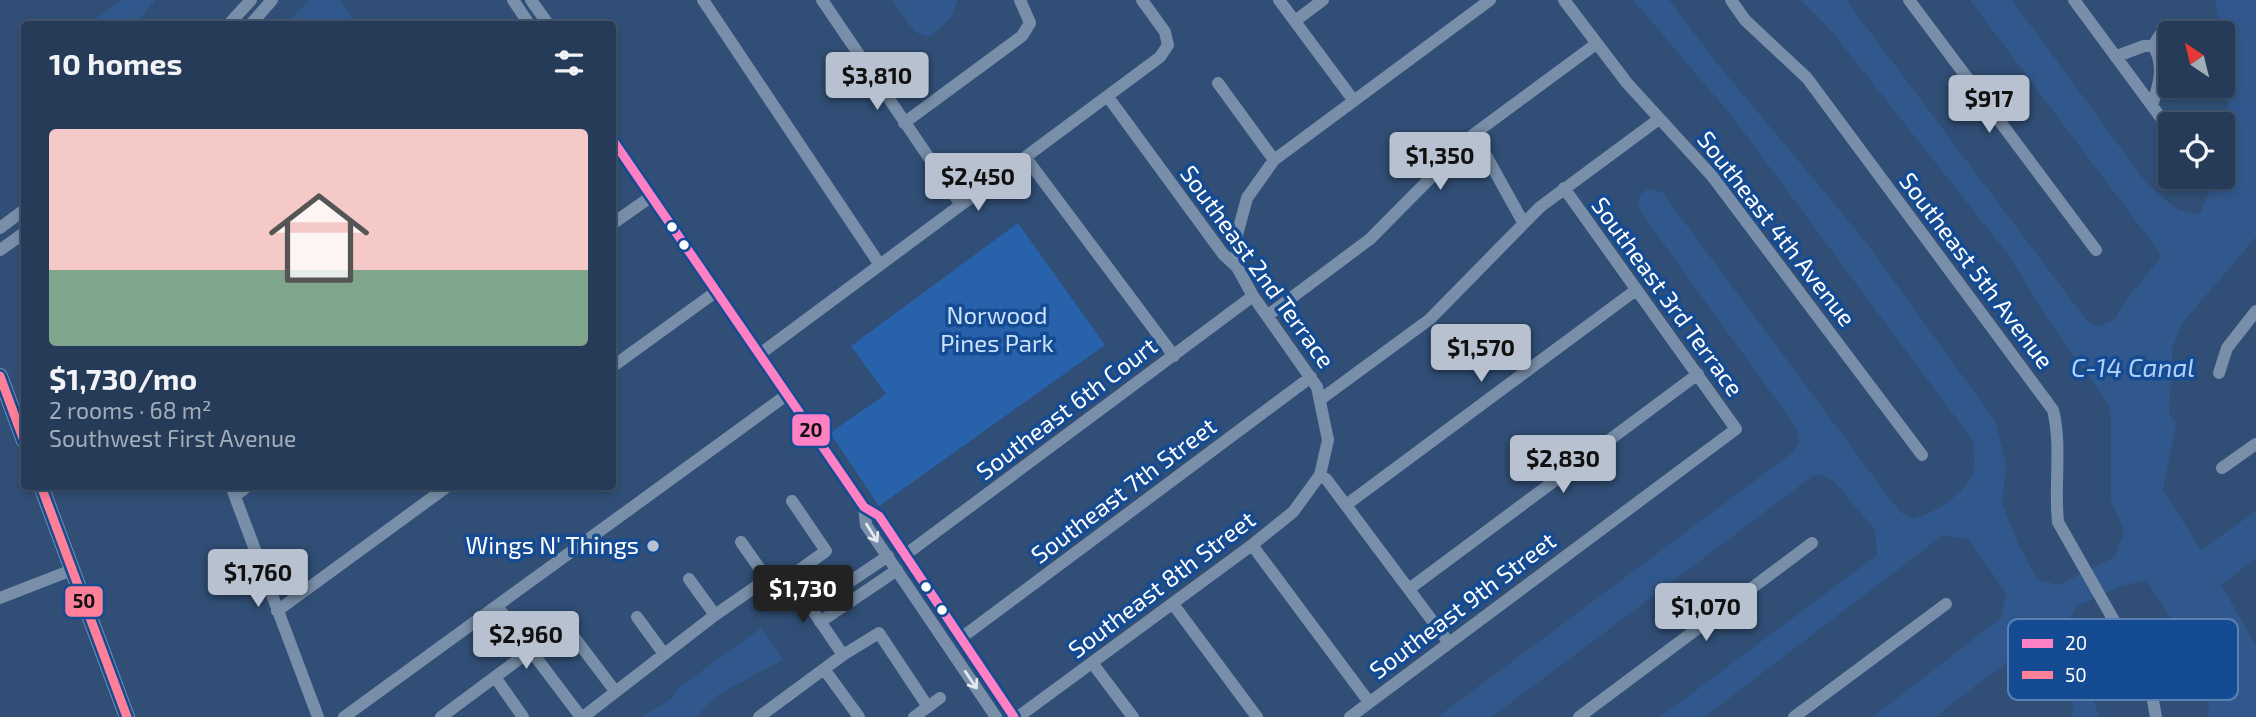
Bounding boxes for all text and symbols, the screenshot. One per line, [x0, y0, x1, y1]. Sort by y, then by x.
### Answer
north arrow [2158, 21, 2235, 98]
map controls [2158, 21, 2235, 189]
icon: filters [550, 44, 588, 82]
text: 10 homes [49, 45, 182, 81]
pin: $3,810 [820, 52, 934, 112]
text: $3,810 [842, 61, 912, 89]
pin: $917 [1948, 76, 2030, 135]
text: $917 [1965, 84, 2014, 112]
button: locate [2158, 112, 2235, 189]
street label: Southeast 4th Avenue [1692, 125, 1862, 331]
pin: $1,350 [1383, 132, 1497, 192]
text: $1,350 [1405, 141, 1475, 169]
pin: $2,450 [921, 154, 1035, 213]
street label: Southeast 2nd Terrace [1175, 159, 1342, 373]
text: $2,450 [941, 162, 1015, 190]
street label: Southeast 5th Avenue [1894, 166, 2060, 374]
icon: home [256, 175, 382, 301]
street label: Southeast 3rd Terrace [1586, 191, 1750, 401]
unlabelled marker [665, 220, 679, 234]
unlabelled marker [677, 238, 691, 252]
park label: Norwood Pines Park [940, 300, 1054, 357]
pin: $1,570 [1424, 324, 1538, 384]
street label: Southeast 6th Court [970, 330, 1162, 485]
text: $1,570 [1447, 333, 1515, 361]
water label: C-14 Canal [2071, 351, 2195, 382]
text: $1,730/mo [49, 360, 197, 396]
text: 2 rooms · 68 m² [49, 396, 212, 424]
street label: Southeast 7th Street [1025, 411, 1221, 569]
line badge: 20 [791, 413, 831, 447]
text: 20 [799, 418, 823, 441]
text: Southwest First Avenue [49, 424, 296, 452]
pin: $2,830 [1506, 435, 1620, 495]
text: $2,830 [1526, 444, 1600, 472]
street label: Southeast 8th Street [1062, 504, 1260, 663]
one-way arrow [865, 523, 880, 542]
street label: Southeast 9th Street [1363, 525, 1561, 684]
place label: Wings N' Things [466, 530, 639, 559]
marker: Wings N' Things [645, 538, 661, 554]
pin: $1,760 [201, 550, 315, 609]
text: $1,760 [224, 558, 292, 586]
pin: $1,730 [746, 566, 860, 625]
text: $1,730 [769, 574, 837, 602]
unlabelled marker [919, 580, 933, 594]
pin: $1,070 [1649, 584, 1763, 643]
line badge: 50 [64, 585, 104, 618]
text: 50 [73, 589, 95, 612]
text: $1,070 [1671, 592, 1741, 620]
unlabelled marker [935, 603, 949, 617]
pin: $2,960 [469, 612, 583, 671]
legend [2008, 619, 2238, 700]
text: $2,960 [489, 620, 563, 648]
text: 20 [2065, 631, 2087, 654]
text: 50 [2065, 663, 2087, 686]
one-way arrow [964, 670, 978, 689]

